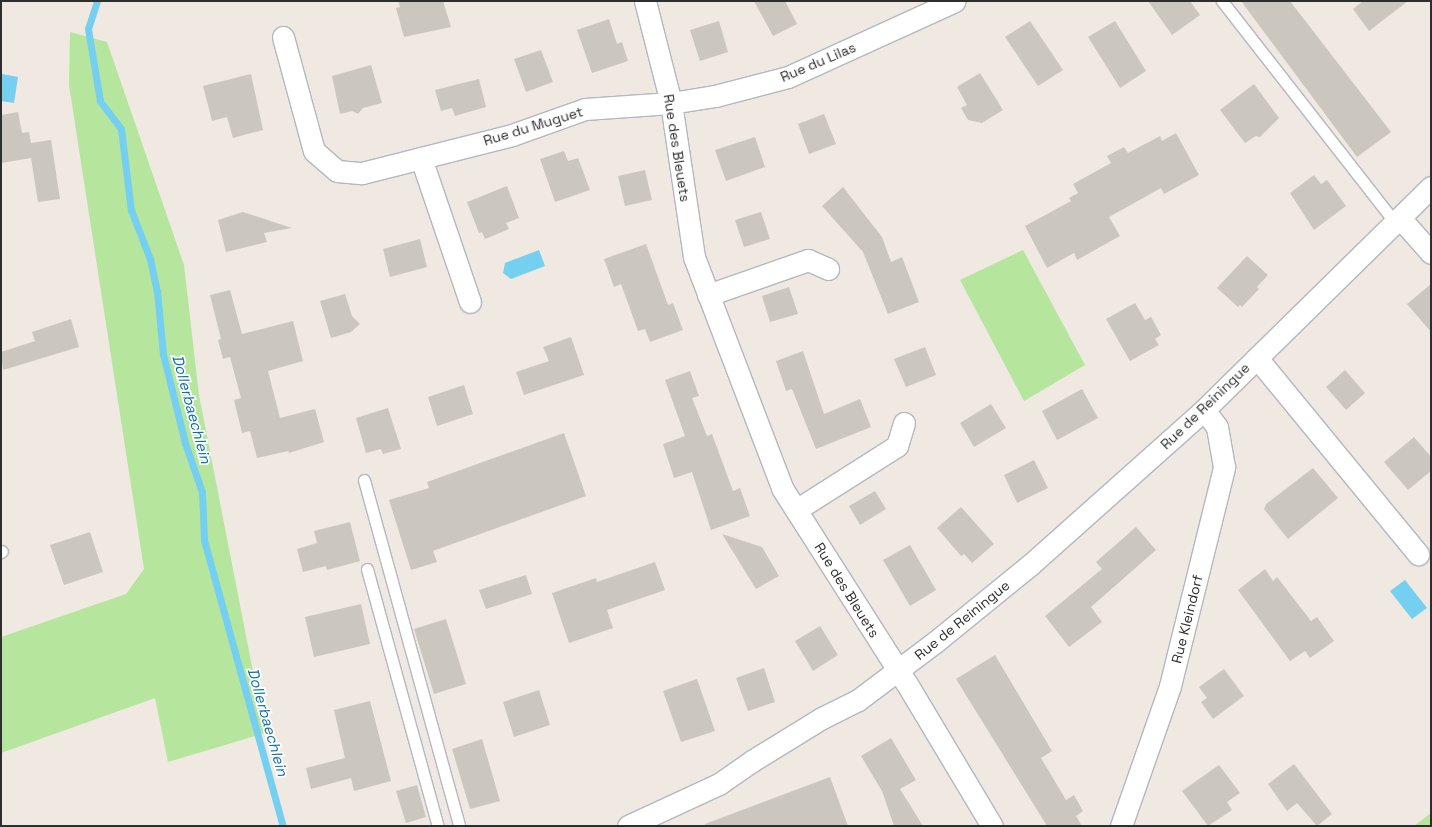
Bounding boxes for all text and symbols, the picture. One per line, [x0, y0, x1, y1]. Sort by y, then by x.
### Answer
street label: Rue du Lilas [778, 39, 858, 85]
street label: Rue des Bleuets [660, 93, 694, 203]
street label: Rue du Muguet [481, 103, 585, 149]
water label: Dollerbaechlein [169, 353, 215, 465]
street label: Rue de Reiningue [1157, 359, 1253, 453]
street label: Rue des Bleuets [811, 539, 883, 641]
street label: Rue Kleindorf [1168, 573, 1206, 665]
street label: Rue de Reiningue [911, 577, 1013, 663]
water label: Dollerbaechlein [244, 666, 292, 778]

